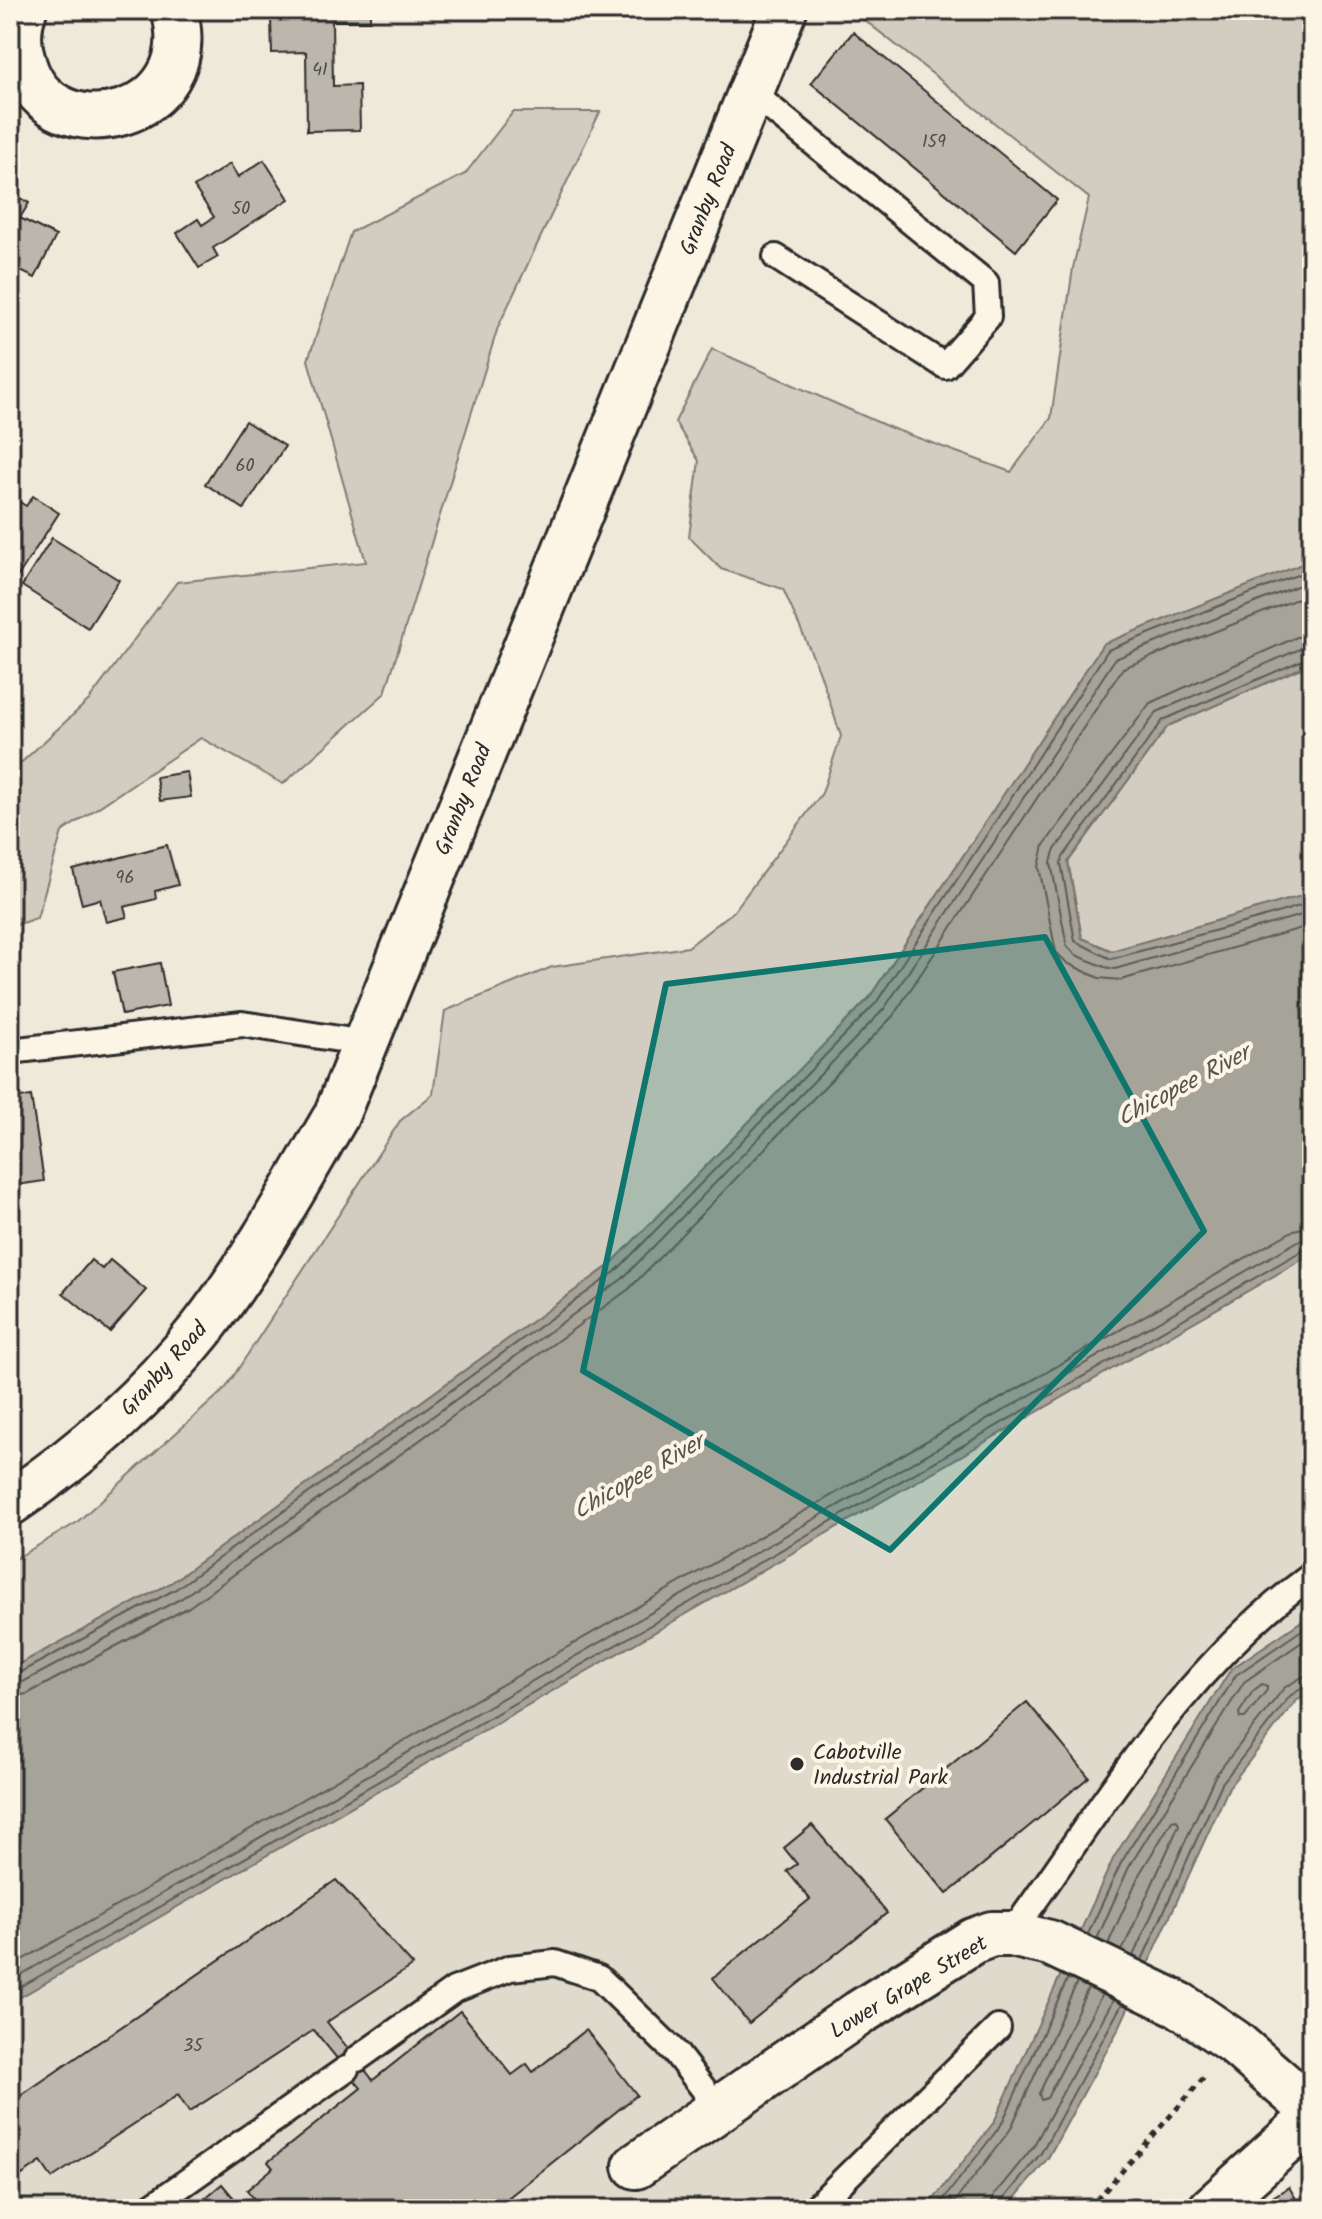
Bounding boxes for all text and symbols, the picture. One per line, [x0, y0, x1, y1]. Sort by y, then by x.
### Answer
house number: 41 [312, 56, 328, 85]
house number: 159 [922, 128, 946, 157]
street label: Granby Road [671, 138, 748, 261]
house number: 50 [232, 195, 250, 224]
house number: 60 [235, 452, 255, 481]
street label: Granby Road [426, 738, 503, 861]
house number: 96 [116, 864, 134, 893]
water label: Chicopee River [1110, 1033, 1262, 1138]
street label: Granby Road [113, 1314, 218, 1425]
water label: Chicopee River [566, 1421, 716, 1531]
place label: Cabotville Industrial Park [813, 1736, 949, 1796]
marker: Cabotville Industrial Park [788, 1755, 806, 1773]
street label: Lower Grape Street [824, 1927, 995, 2049]
house number: 35 [183, 2032, 204, 2061]

